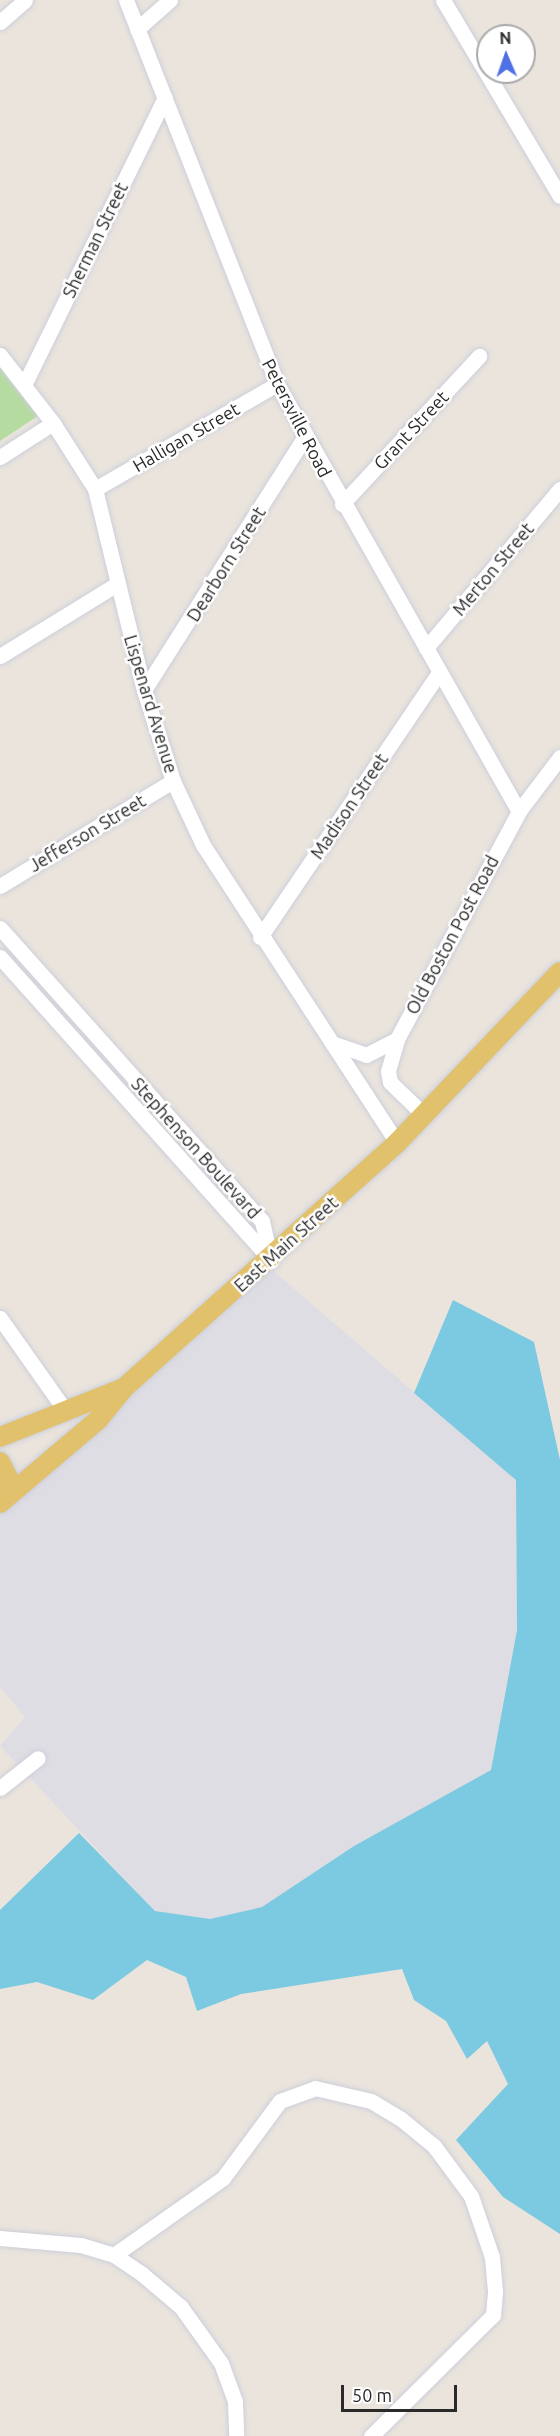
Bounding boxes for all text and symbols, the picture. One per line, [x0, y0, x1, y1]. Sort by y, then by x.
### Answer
north arrow [476, 24, 536, 84]
text: N [499, 29, 512, 47]
street label: Sherman Street [58, 179, 132, 301]
street label: Petersville Road [258, 355, 336, 481]
street label: Grant Street [369, 386, 453, 474]
street label: Halligan Street [129, 398, 243, 476]
street label: Dearborn Street [182, 503, 270, 625]
street label: Merton Street [448, 518, 538, 620]
street label: Lispenard Avenue [120, 632, 182, 776]
street label: Madison Street [306, 749, 392, 863]
street label: Jefferson Street [25, 790, 149, 876]
street label: Old Boston Post Road [401, 852, 503, 1018]
street label: Stephenson Boulevard [127, 1073, 265, 1223]
street label: East Main Street [230, 1192, 342, 1296]
scale bar [344, 2373, 460, 2411]
text: 50 m [352, 2385, 392, 2405]

